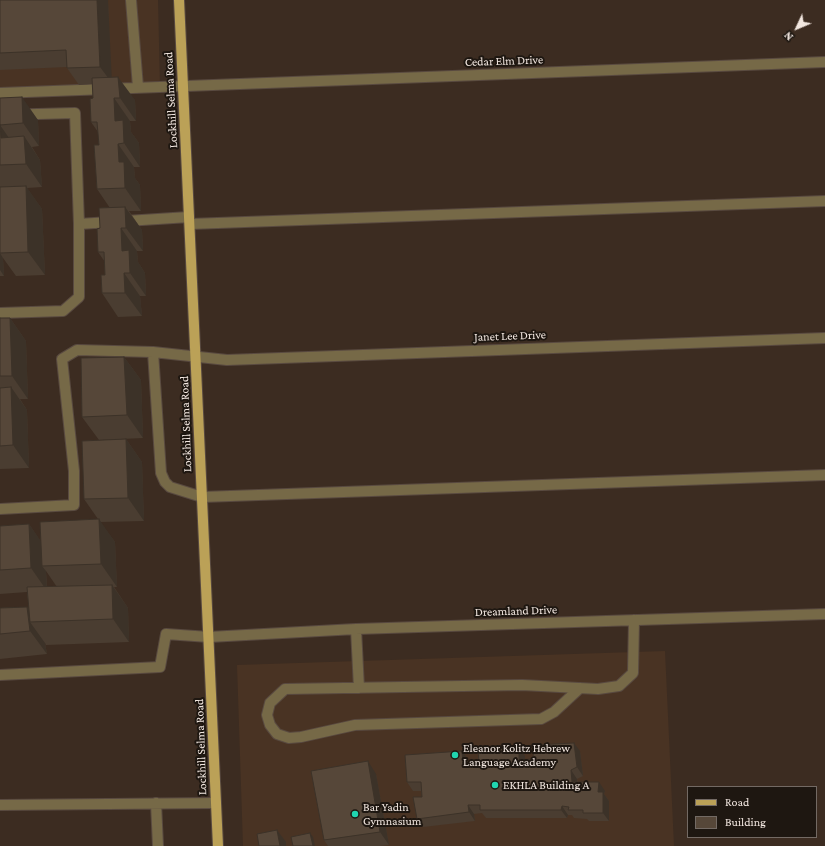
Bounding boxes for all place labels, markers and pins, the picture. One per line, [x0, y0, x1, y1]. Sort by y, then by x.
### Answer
place label: Eleanor Kolitz Hebrew Language Academy [463, 741, 570, 769]
marker: Eleanor Kolitz Hebrew Language Academy [450, 750, 460, 760]
place label: EKHLA Building A [503, 778, 589, 792]
marker: EKHLA Building A [490, 780, 500, 790]
place label: Bar Yadin Gymnasium [363, 800, 422, 828]
marker: Bar Yadin Gymnasium [350, 809, 360, 819]

